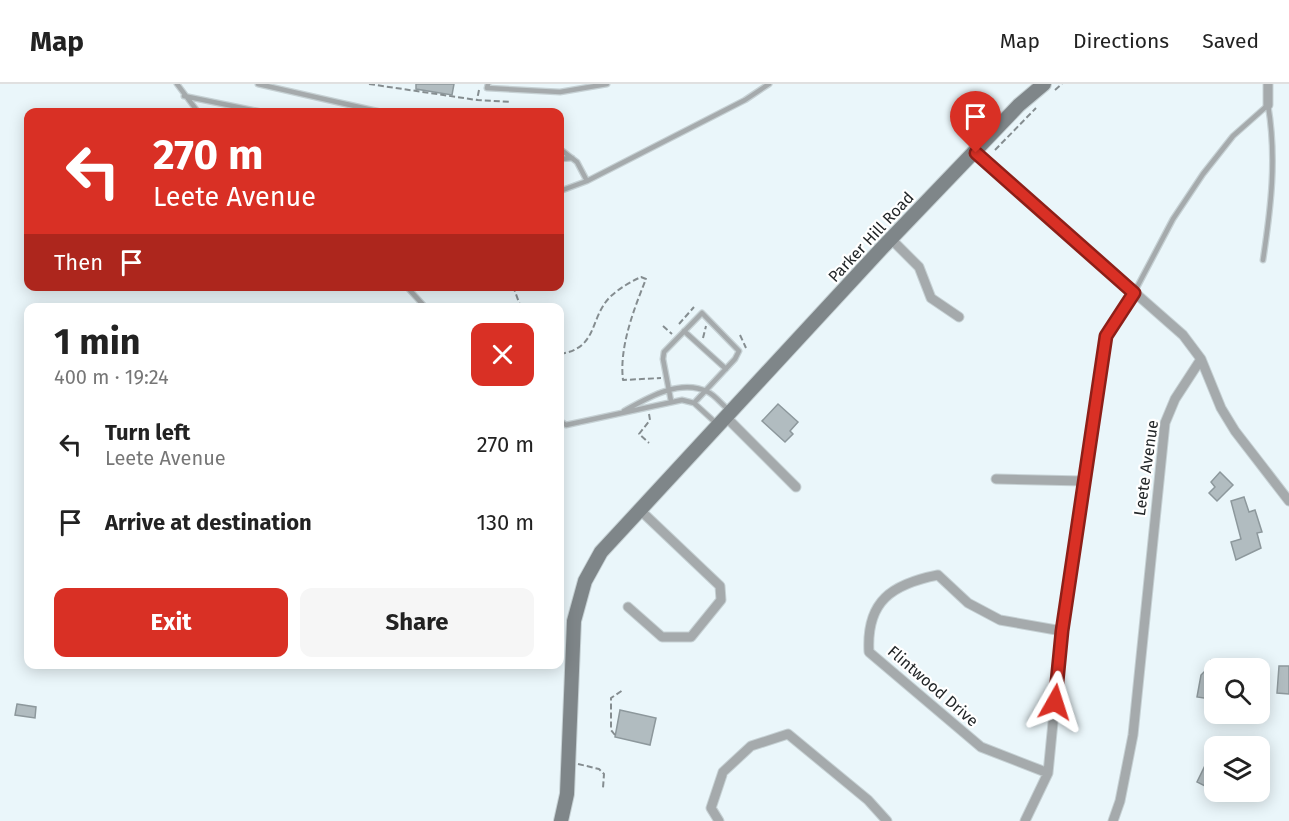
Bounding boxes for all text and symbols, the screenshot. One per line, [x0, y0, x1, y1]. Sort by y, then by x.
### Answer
text: Map [30, 25, 84, 58]
text: Map [1000, 28, 1040, 54]
text: Directions [1073, 28, 1169, 54]
text: Saved [1202, 28, 1259, 54]
pin [950, 91, 1001, 153]
icon: arrive [959, 100, 992, 133]
text: 270 m [153, 130, 264, 180]
icon: left [54, 132, 132, 210]
text: Leete Avenue [153, 181, 316, 213]
street label: Parker Hill Road [824, 188, 918, 286]
icon: arrive [115, 246, 148, 279]
text: Then [54, 249, 103, 276]
text: 1 min [54, 320, 141, 364]
button: close [471, 323, 534, 386]
text: 400 m · 19:24 [54, 365, 169, 389]
text: Turn left [105, 419, 190, 446]
street label: Leete Avenue [1130, 419, 1162, 517]
icon: left [54, 428, 87, 461]
text: 270 m [477, 431, 534, 458]
text: Leete Avenue [105, 446, 226, 470]
icon: arrive [54, 506, 87, 539]
text: Arrive at destination [105, 509, 312, 536]
text: 130 m [477, 509, 534, 536]
button: Exit [54, 588, 288, 657]
button: Share [300, 588, 534, 657]
street label: Flintwood Drive [884, 642, 982, 730]
map controls [1204, 658, 1270, 802]
button: search [1204, 658, 1270, 724]
position arrow [1023, 670, 1087, 734]
button: layers [1204, 736, 1270, 802]

